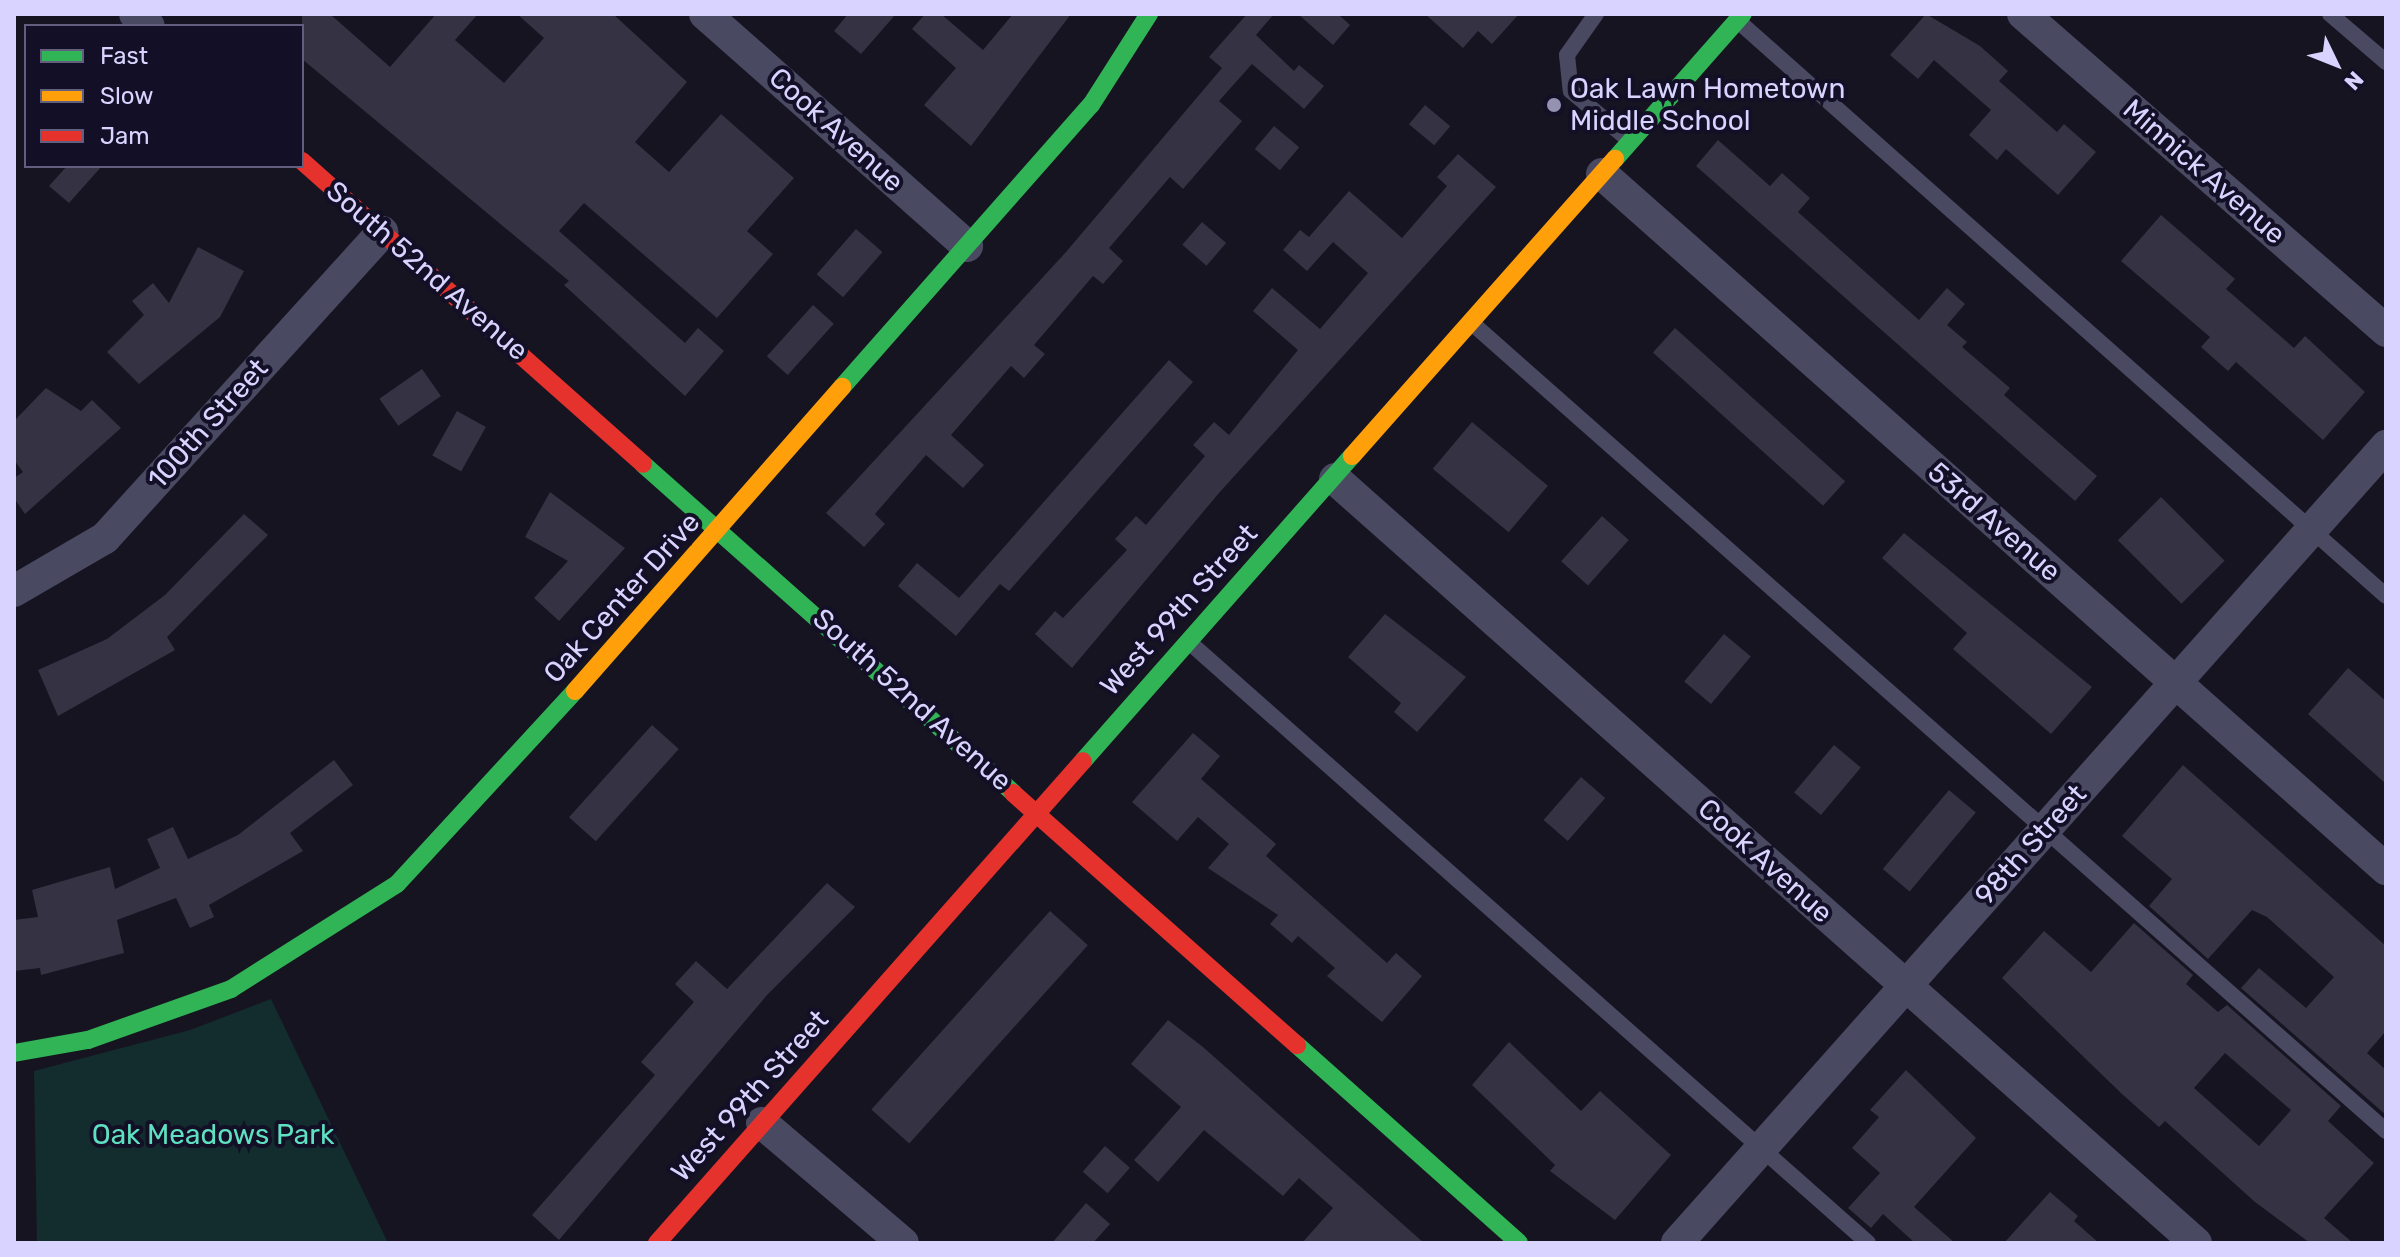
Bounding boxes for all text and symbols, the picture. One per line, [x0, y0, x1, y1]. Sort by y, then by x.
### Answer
legend [24, 24, 304, 168]
north arrow [2296, 24, 2376, 104]
text: Fast [100, 42, 148, 70]
street label: Cook Avenue [762, 61, 910, 199]
text: N [2339, 66, 2369, 96]
place label: Oak Lawn Hometown Middle School [1570, 72, 1846, 138]
text: Slow [100, 82, 153, 110]
street label: Minnick Avenue [2116, 92, 2292, 252]
marker: Oak Lawn Hometown Middle School [1545, 96, 1563, 114]
text: Jam [100, 122, 150, 150]
street label: South 52nd Avenue [319, 174, 535, 368]
street label: 100th Street [141, 352, 275, 496]
street label: 53rd Avenue [1921, 455, 2067, 589]
street label: Oak Center Drive [536, 506, 708, 690]
street label: West 99th Street [1093, 518, 1265, 702]
street label: South 52nd Avenue [805, 602, 1019, 798]
street label: 98th Street [1968, 778, 2094, 912]
street label: Cook Avenue [1691, 792, 1839, 930]
street label: West 99th Street [664, 1004, 836, 1188]
park label: Oak Meadows Park [92, 1118, 334, 1152]

